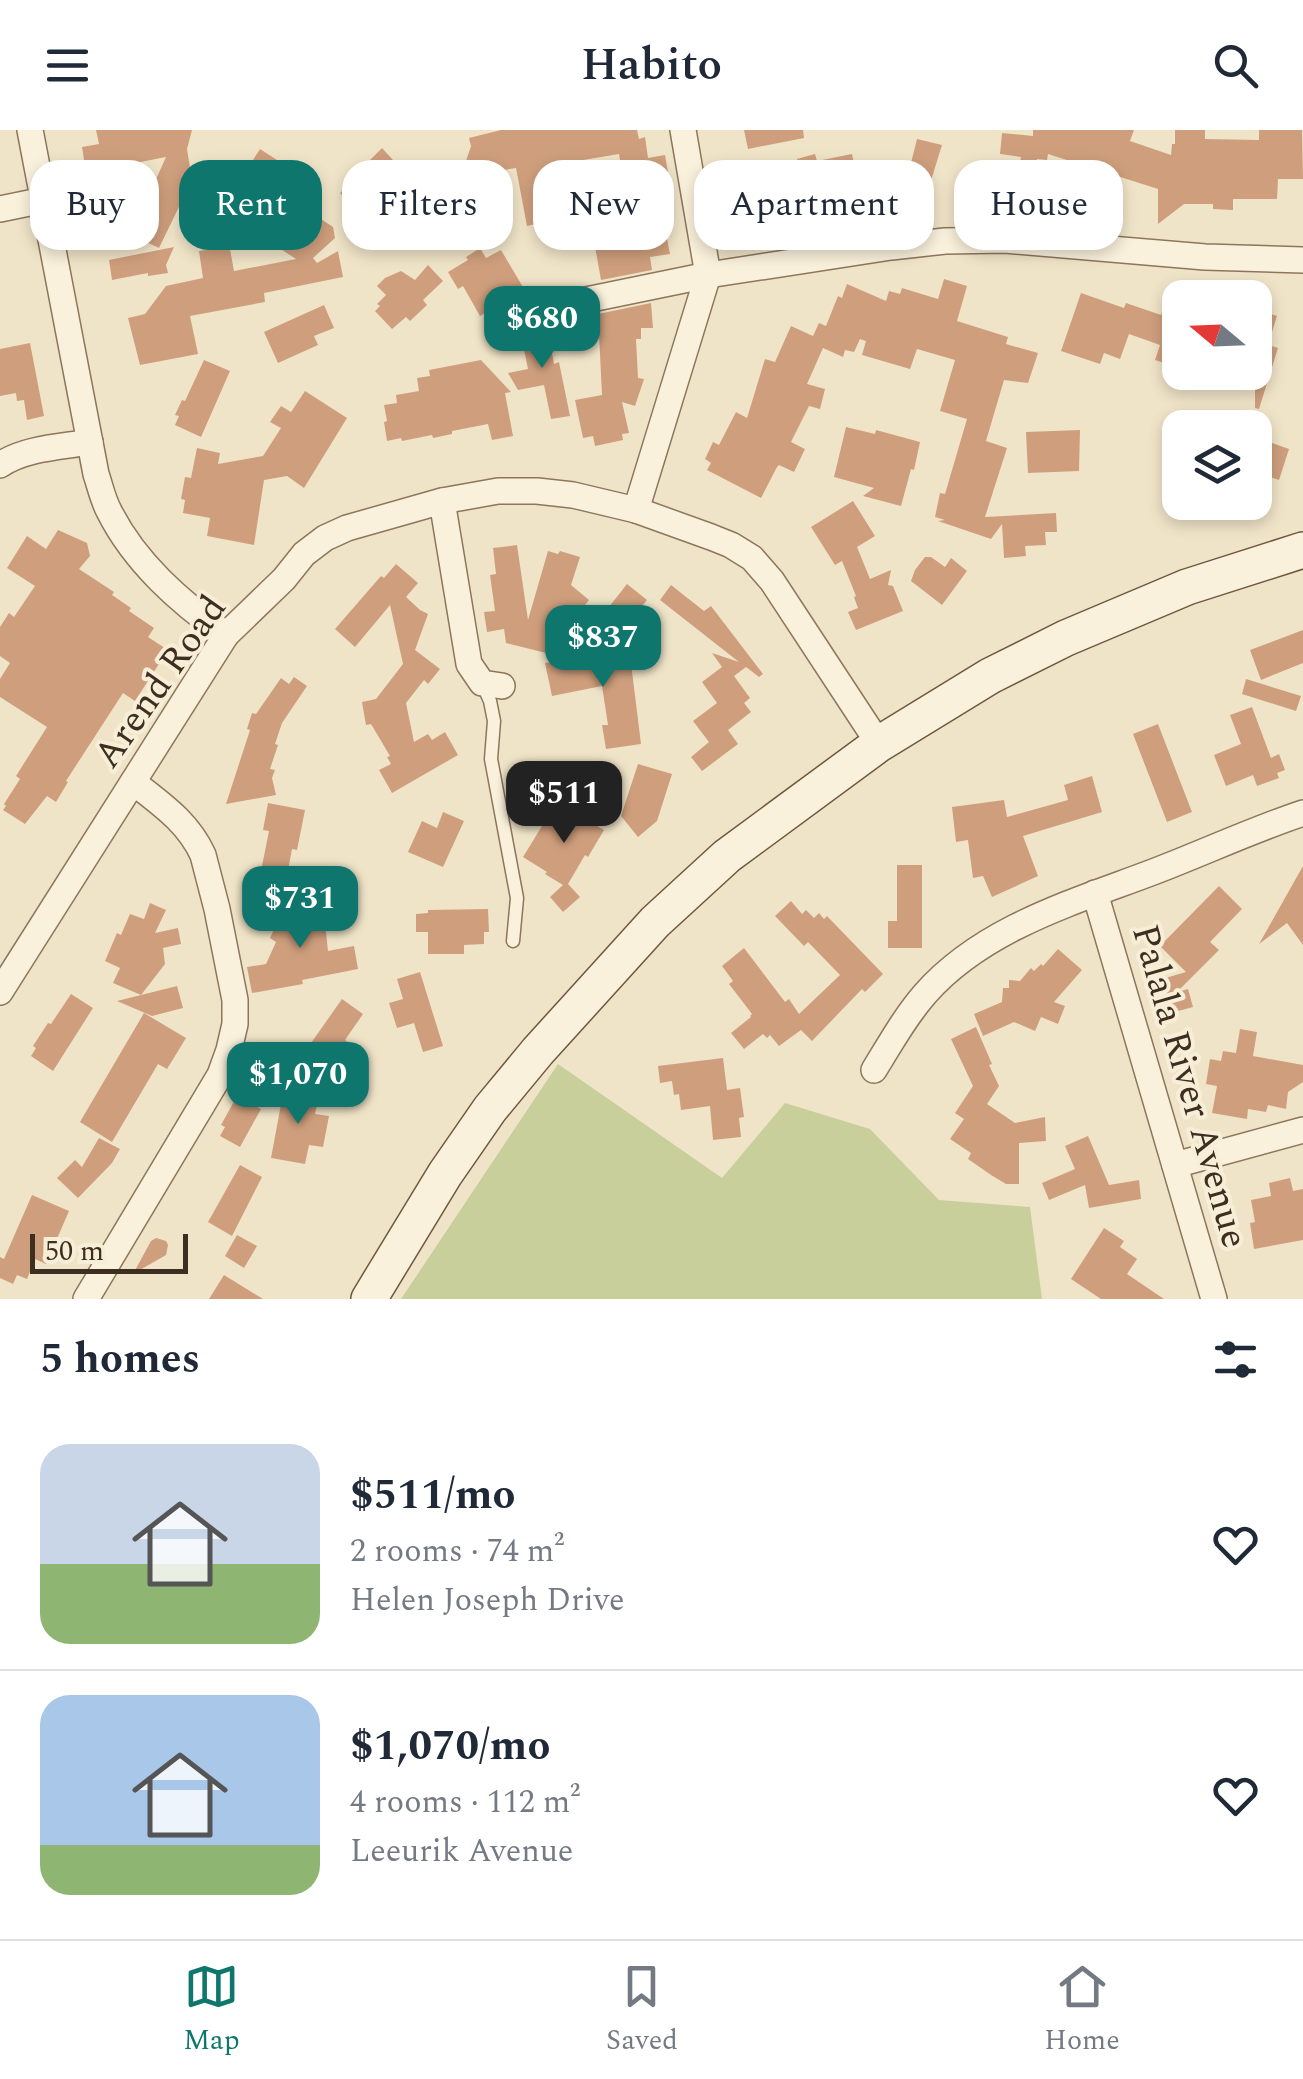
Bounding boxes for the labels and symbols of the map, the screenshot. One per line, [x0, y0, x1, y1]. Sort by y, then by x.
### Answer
north arrow [1162, 280, 1272, 390]
pin: $680 [483, 286, 601, 371]
street label: Arend Road [79, 583, 242, 781]
pin: $837 [544, 605, 662, 690]
pin: $511 [505, 761, 623, 846]
pin: $731 [241, 866, 359, 951]
street label: Palala River Avenue [1115, 918, 1263, 1255]
pin: $1,070 [217, 1042, 379, 1127]
scale bar [30, 1229, 188, 1274]

